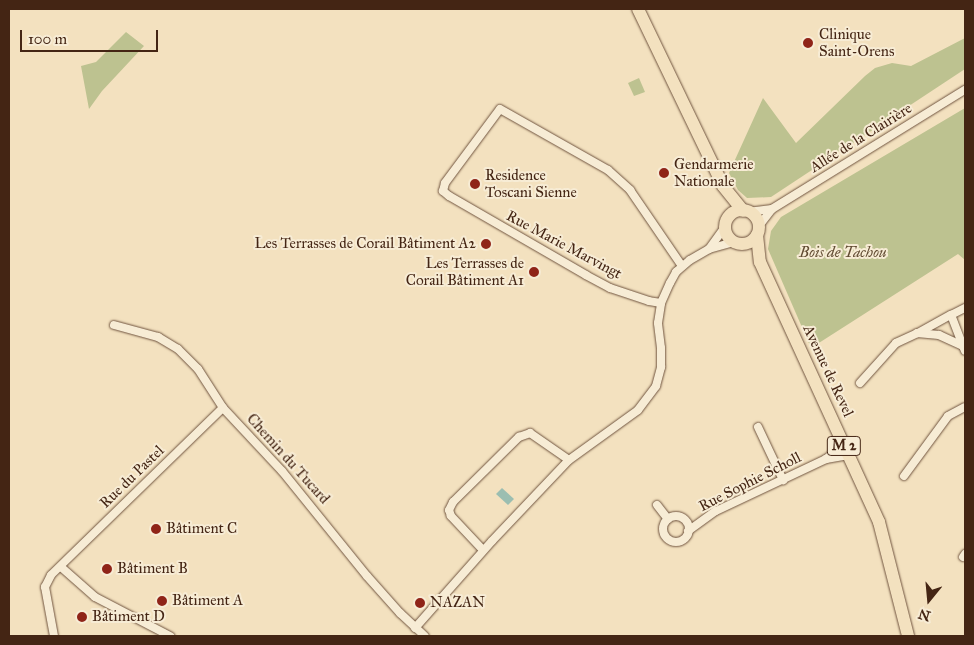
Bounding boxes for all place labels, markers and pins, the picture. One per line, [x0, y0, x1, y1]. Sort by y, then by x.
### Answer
place label: Clinique Saint-Orens [819, 25, 894, 60]
marker: Clinique Saint-Orens [801, 36, 815, 50]
place label: Gendarmerie Nationale [674, 155, 754, 190]
place label: Residence Toscani Sienne [485, 166, 577, 201]
marker: Gendarmerie Nationale [658, 167, 670, 179]
marker: Residence Toscani Sienne [469, 178, 481, 190]
place label: Les Terrasses de Corail Bâtiment A2 [254, 235, 476, 253]
marker: Les Terrasses de Corail Bâtiment A2 [480, 238, 492, 250]
place label: Les Terrasses de Corail Bâtiment A1 [406, 254, 524, 289]
marker: Les Terrasses de Corail Bâtiment A1 [528, 266, 540, 278]
place label: Bâtiment C [166, 520, 237, 538]
marker: Bâtiment C [150, 523, 162, 535]
place label: Bâtiment B [117, 560, 188, 578]
marker: Bâtiment B [101, 563, 113, 575]
place label: Bâtiment A [172, 592, 243, 610]
place label: NAZAN [430, 594, 485, 612]
marker: Bâtiment A [156, 595, 168, 607]
marker: NAZAN [414, 597, 426, 609]
place label: Bâtiment D [92, 608, 165, 626]
marker: Bâtiment D [76, 611, 88, 623]

